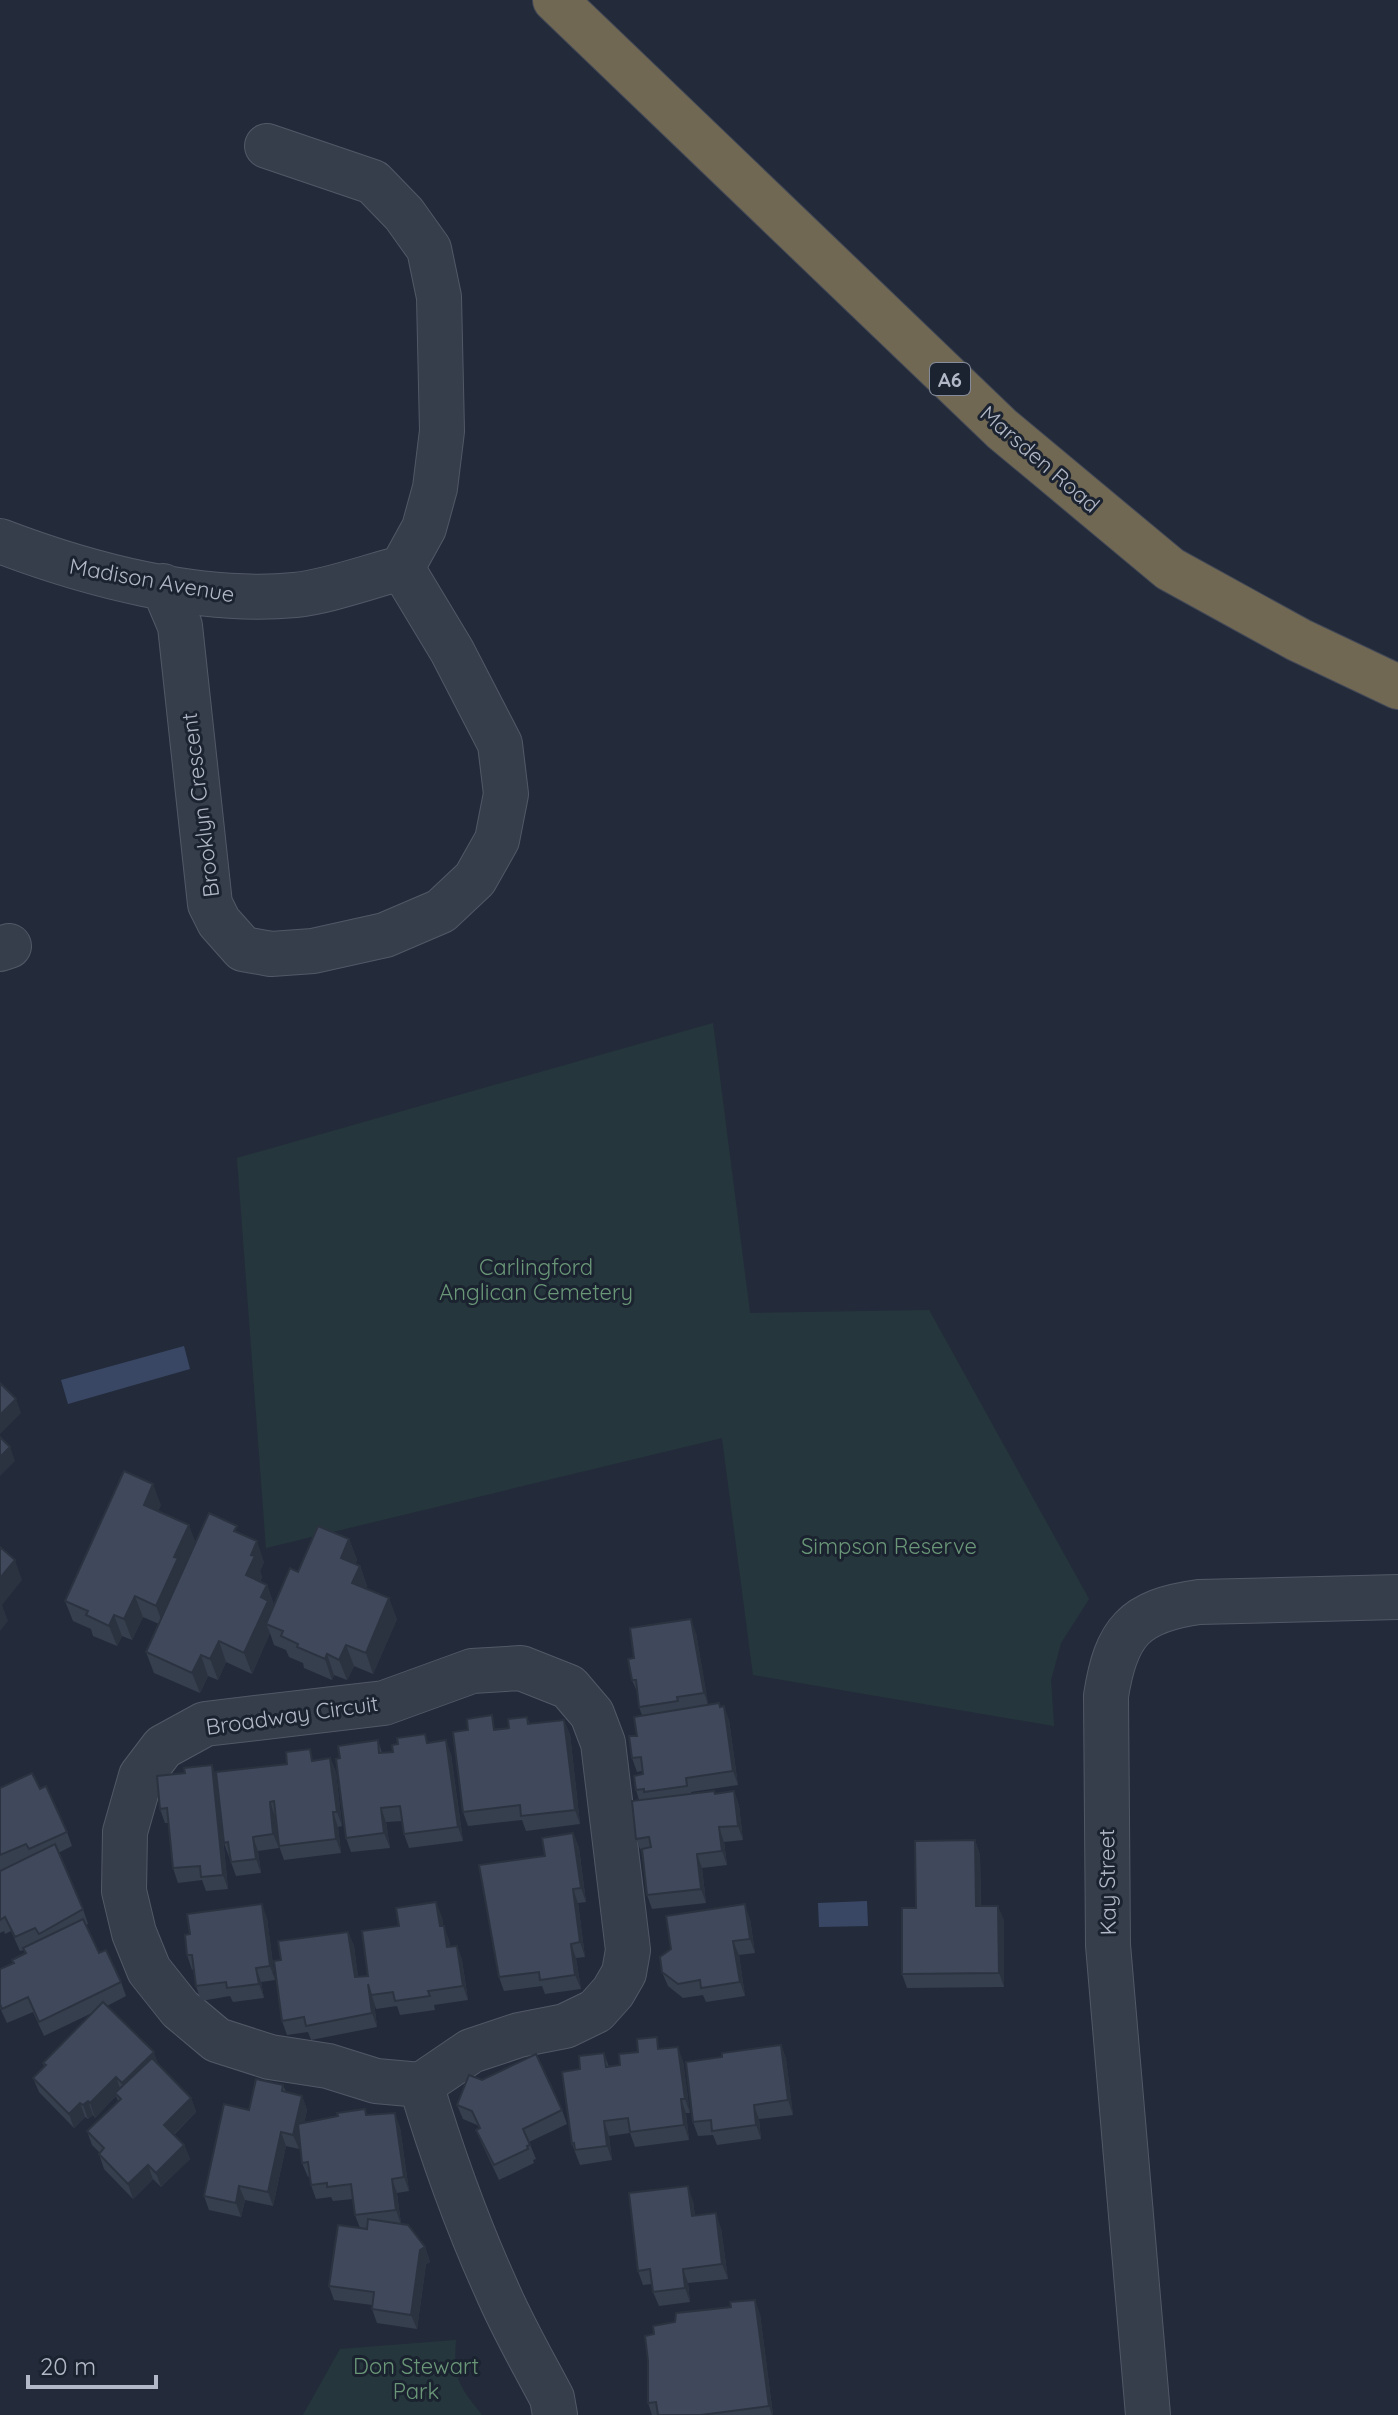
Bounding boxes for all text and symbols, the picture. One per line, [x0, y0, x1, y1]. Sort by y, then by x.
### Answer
road number: A6 [930, 363, 970, 395]
street label: Marsden Road [974, 399, 1106, 519]
street label: Madison Avenue [67, 552, 237, 608]
street label: Brooklyn Crescent [175, 711, 225, 899]
park label: Carlingford Anglican Cemetery [439, 1253, 633, 1306]
park label: Simpson Reserve [801, 1532, 977, 1560]
street label: Broadway Circuit [204, 1689, 380, 1741]
street label: Kay Street [1092, 1828, 1122, 1936]
scale bar [28, 2339, 156, 2389]
text: 20 m [40, 2351, 96, 2381]
park label: Don Stewart Park [353, 2352, 479, 2405]

